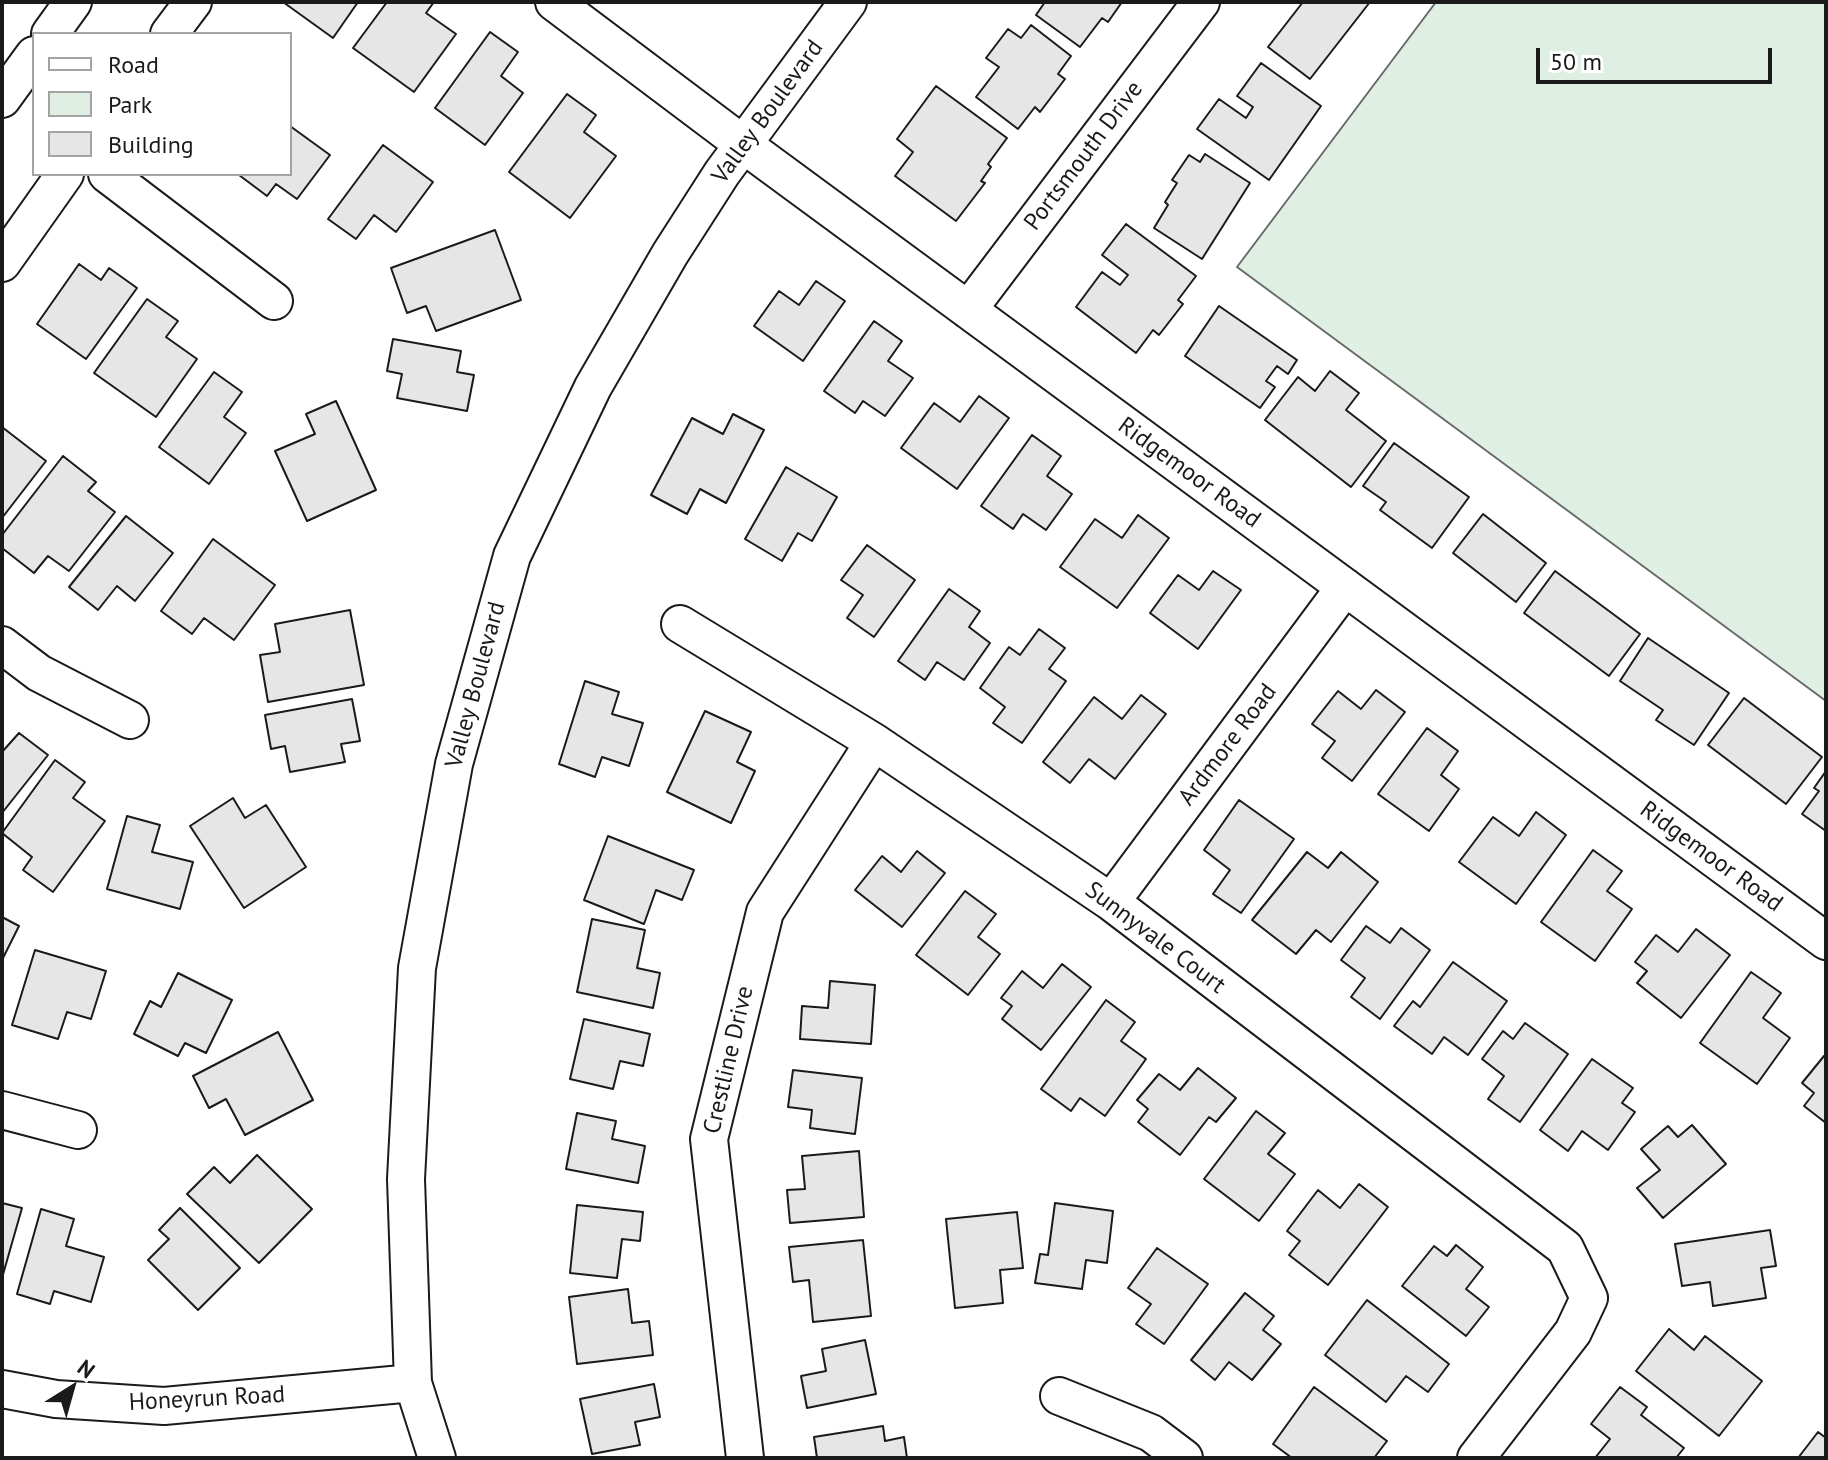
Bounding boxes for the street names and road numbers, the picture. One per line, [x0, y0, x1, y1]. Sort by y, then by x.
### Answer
street label: Valley Boulevard [706, 35, 830, 189]
street label: Portsmouth Drive [1019, 76, 1149, 236]
street label: Ridgemoor Road [1112, 412, 1266, 534]
street label: Valley Boulevard [440, 599, 512, 771]
street label: Ardmore Road [1173, 678, 1283, 812]
street label: Ridgemoor Road [1634, 796, 1788, 918]
street label: Sunnyvale Court [1079, 876, 1231, 1000]
street label: Crestline Drive [698, 983, 760, 1137]
street label: Honeyrun Road [128, 1381, 286, 1417]

